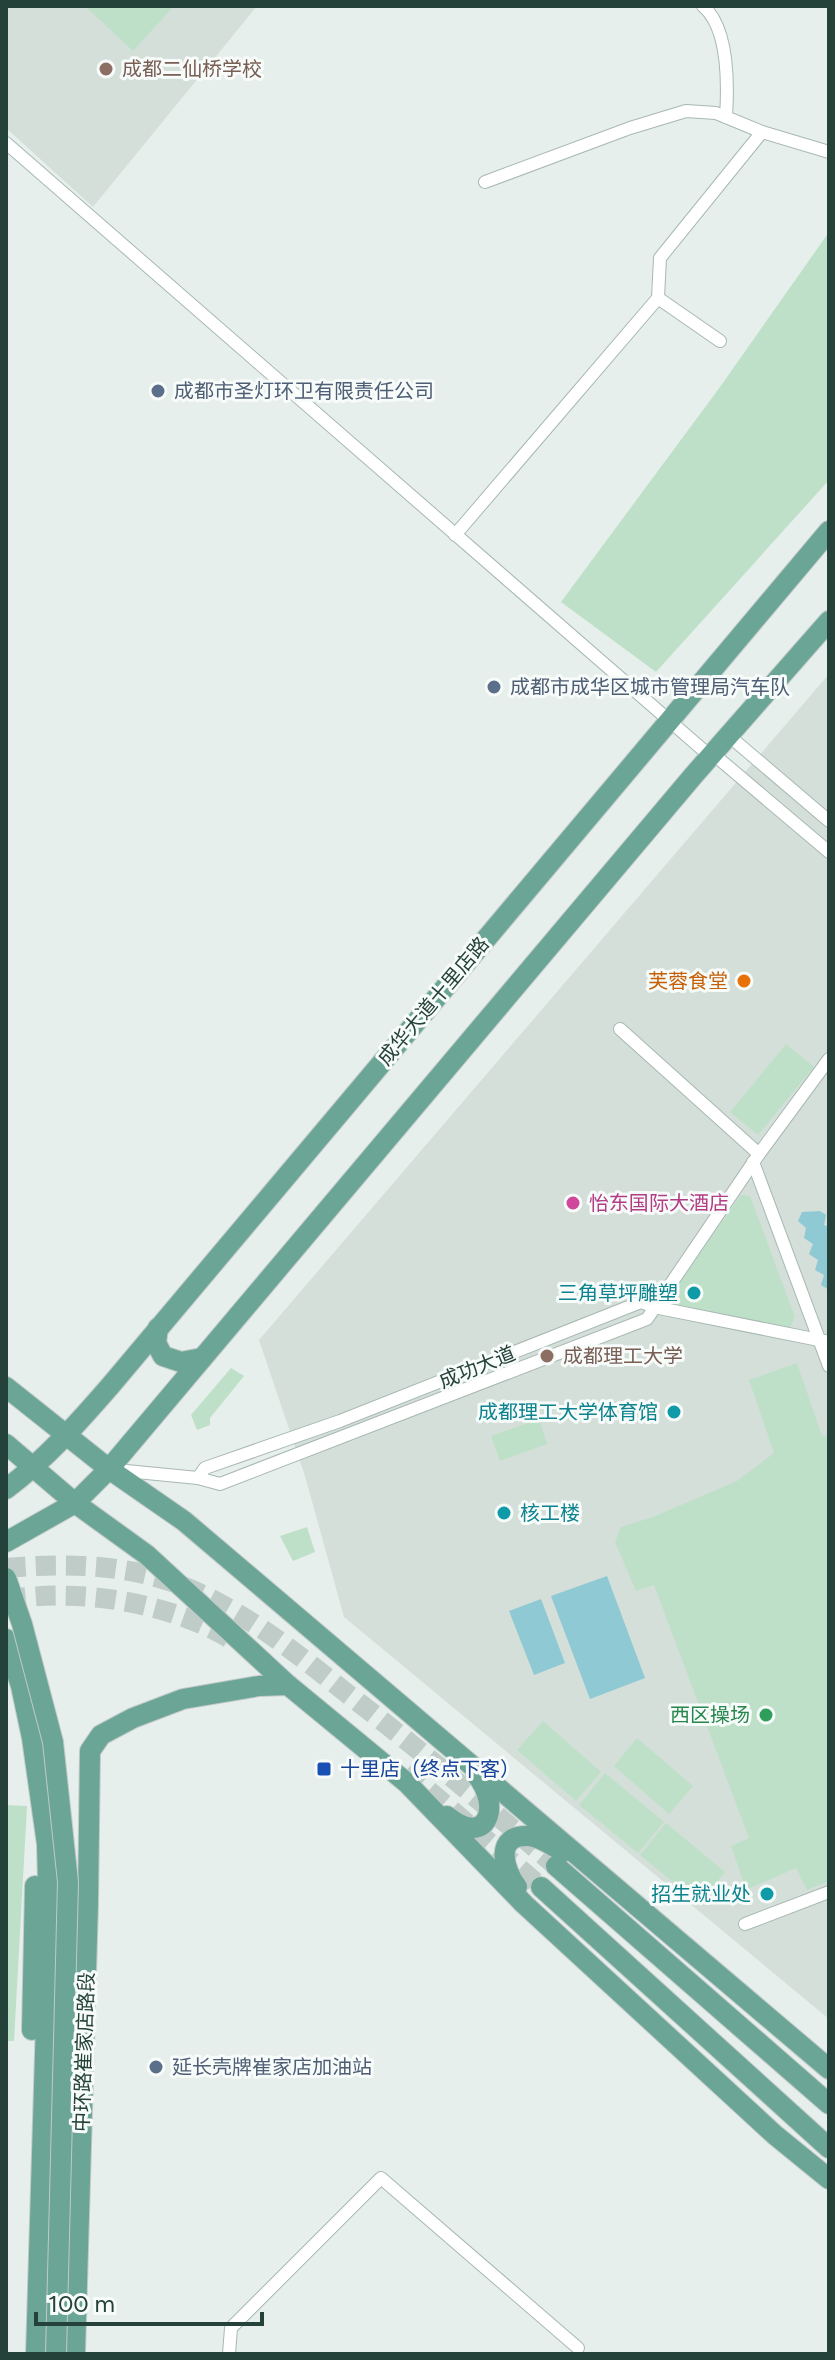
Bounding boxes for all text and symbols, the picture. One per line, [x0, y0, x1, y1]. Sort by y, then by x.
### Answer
place label: 成都二仙桥学校 [122, 57, 262, 81]
marker: 成都二仙桥学校 [97, 60, 115, 78]
place label: 成都市圣灯环卫有限责任公司 [174, 379, 434, 403]
marker: 成都市圣灯环卫有限责任公司 [149, 382, 167, 400]
place label: 成都市成华区城市管理局汽车队 [510, 675, 790, 699]
marker: 成都市成华区城市管理局汽车队 [485, 678, 503, 696]
street label: 成华大道十里店路 [372, 932, 494, 1070]
place label: 芙蓉食堂 [648, 969, 728, 993]
marker: 芙蓉食堂 [735, 972, 753, 990]
place label: 怡东国际大酒店 [589, 1191, 729, 1215]
marker: 怡东国际大酒店 [564, 1194, 582, 1212]
place label: 三角草坪雕塑 [558, 1281, 678, 1305]
marker: 三角草坪雕塑 [685, 1284, 703, 1302]
street label: 成功大道 [435, 1341, 519, 1393]
place label: 成都理工大学 [563, 1344, 683, 1368]
marker: 成都理工大学 [538, 1347, 556, 1365]
place label: 成都理工大学体育馆 [478, 1400, 658, 1424]
marker: 成都理工大学体育馆 [665, 1403, 683, 1421]
place label: 核工楼 [520, 1501, 580, 1525]
marker: 核工楼 [495, 1504, 513, 1522]
place label: 西区操场 [670, 1703, 750, 1727]
marker: 西区操场 [757, 1706, 775, 1724]
place label: 十里店（终点下客） [340, 1757, 520, 1781]
marker: 十里店（终点下客） [315, 1760, 333, 1778]
place label: 招生就业处 [651, 1882, 751, 1906]
marker: 招生就业处 [758, 1885, 776, 1903]
street label: 中环路崔家店路段 [69, 1972, 99, 2132]
place label: 延长壳牌崔家店加油站 [172, 2055, 372, 2079]
marker: 延长壳牌崔家店加油站 [147, 2058, 165, 2076]
scale bar [36, 2276, 262, 2326]
text: 100 m [48, 2289, 115, 2318]

